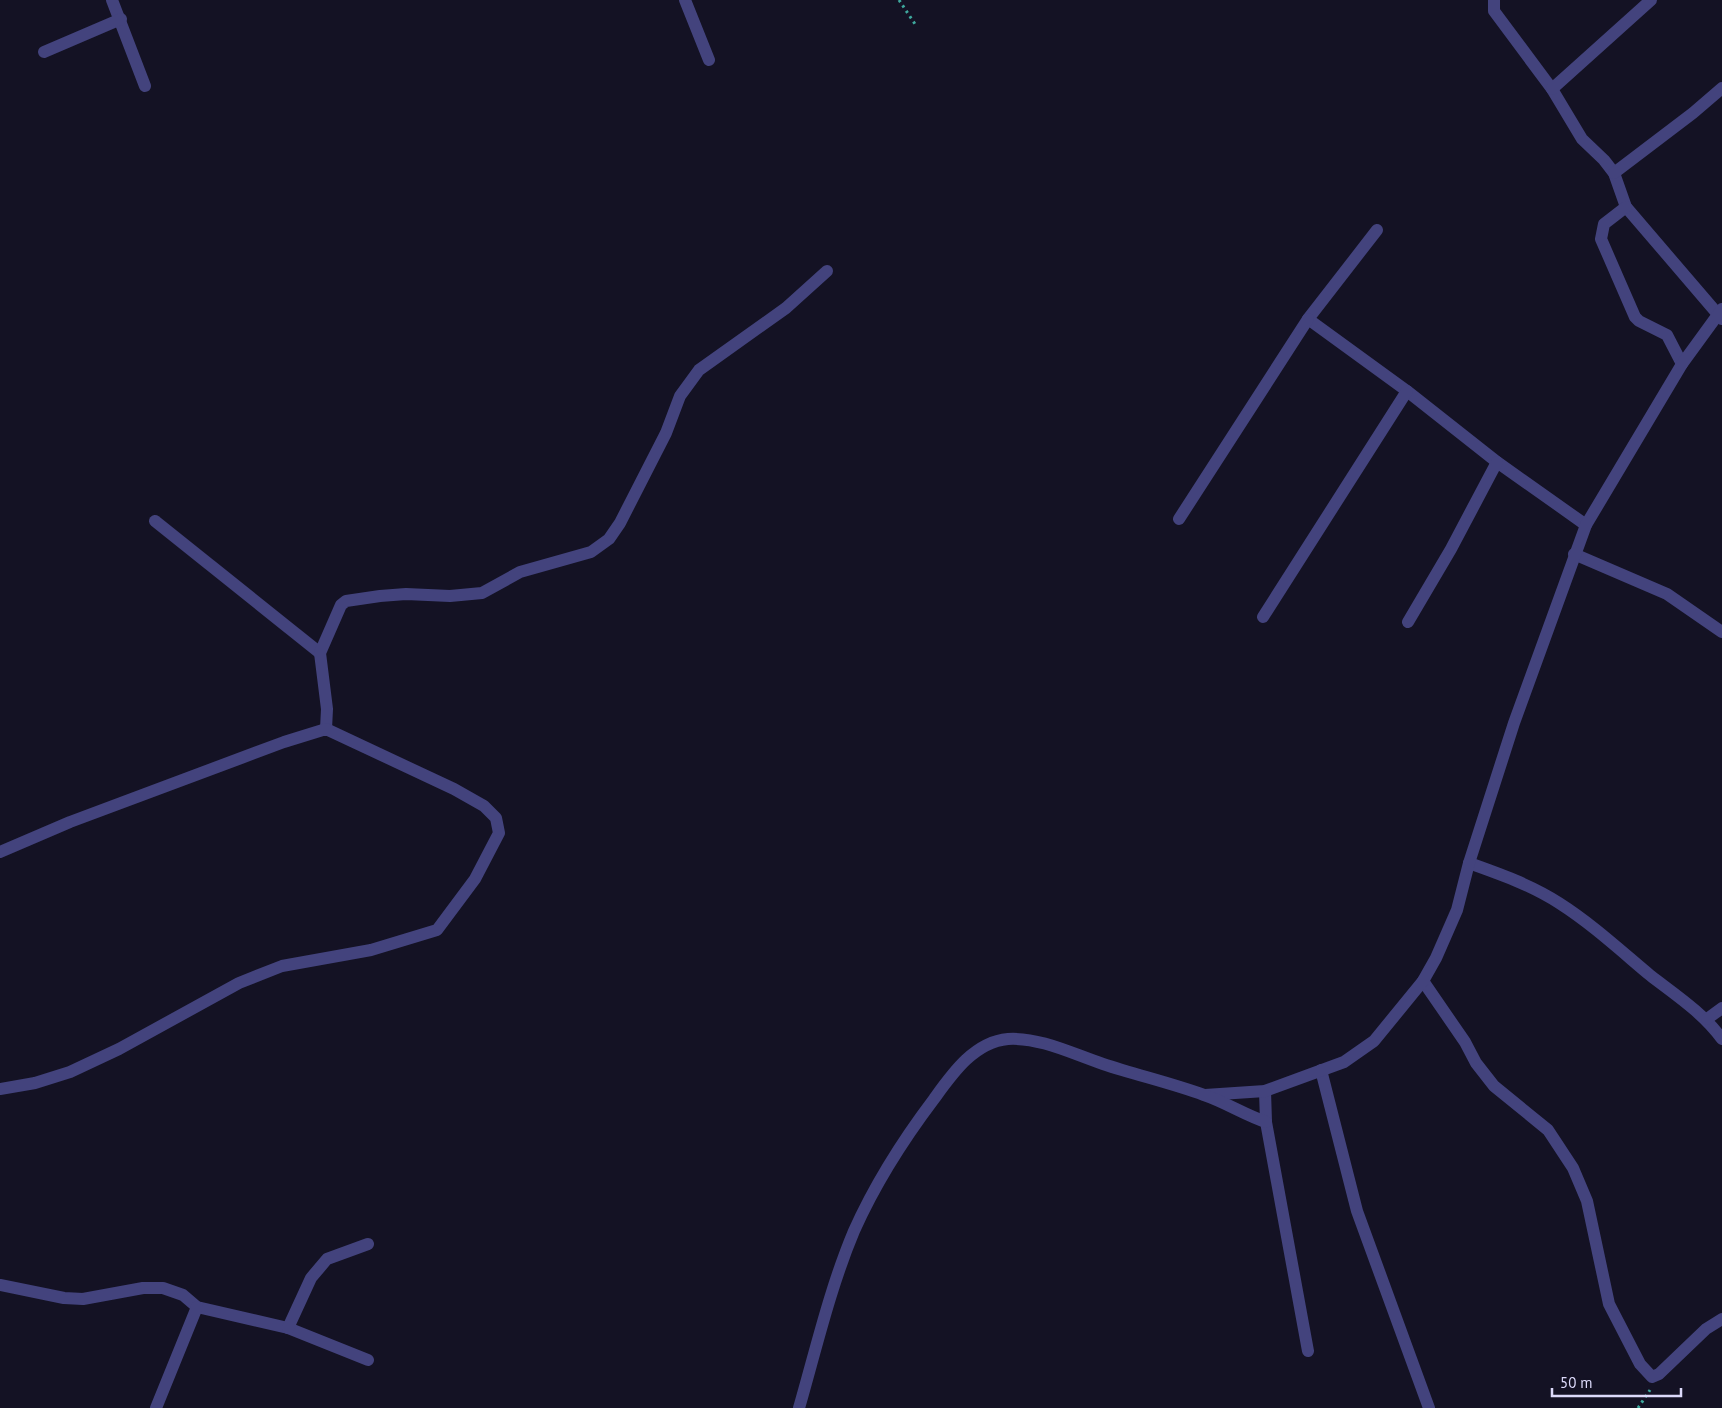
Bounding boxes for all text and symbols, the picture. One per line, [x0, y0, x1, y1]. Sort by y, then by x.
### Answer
scale bar [1552, 1366, 1681, 1398]
text: 50 m [1560, 1373, 1593, 1392]

